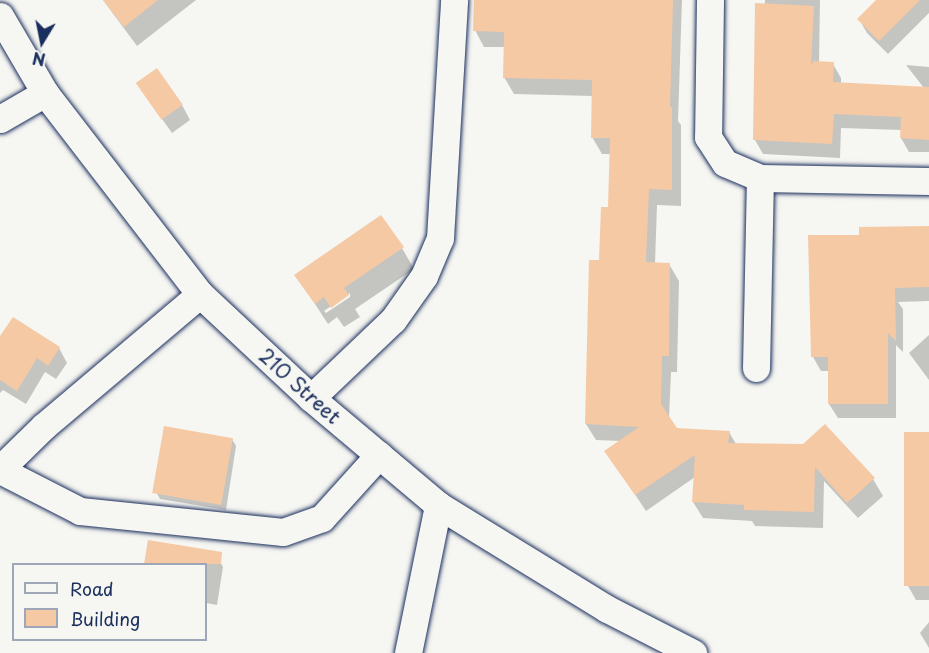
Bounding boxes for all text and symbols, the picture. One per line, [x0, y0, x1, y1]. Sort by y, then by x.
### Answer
north arrow [12, 12, 72, 72]
text: N [31, 47, 47, 73]
street label: 210 Street [253, 342, 347, 430]
legend [12, 563, 207, 641]
text: Road [70, 575, 114, 602]
text: Building [70, 605, 140, 632]

